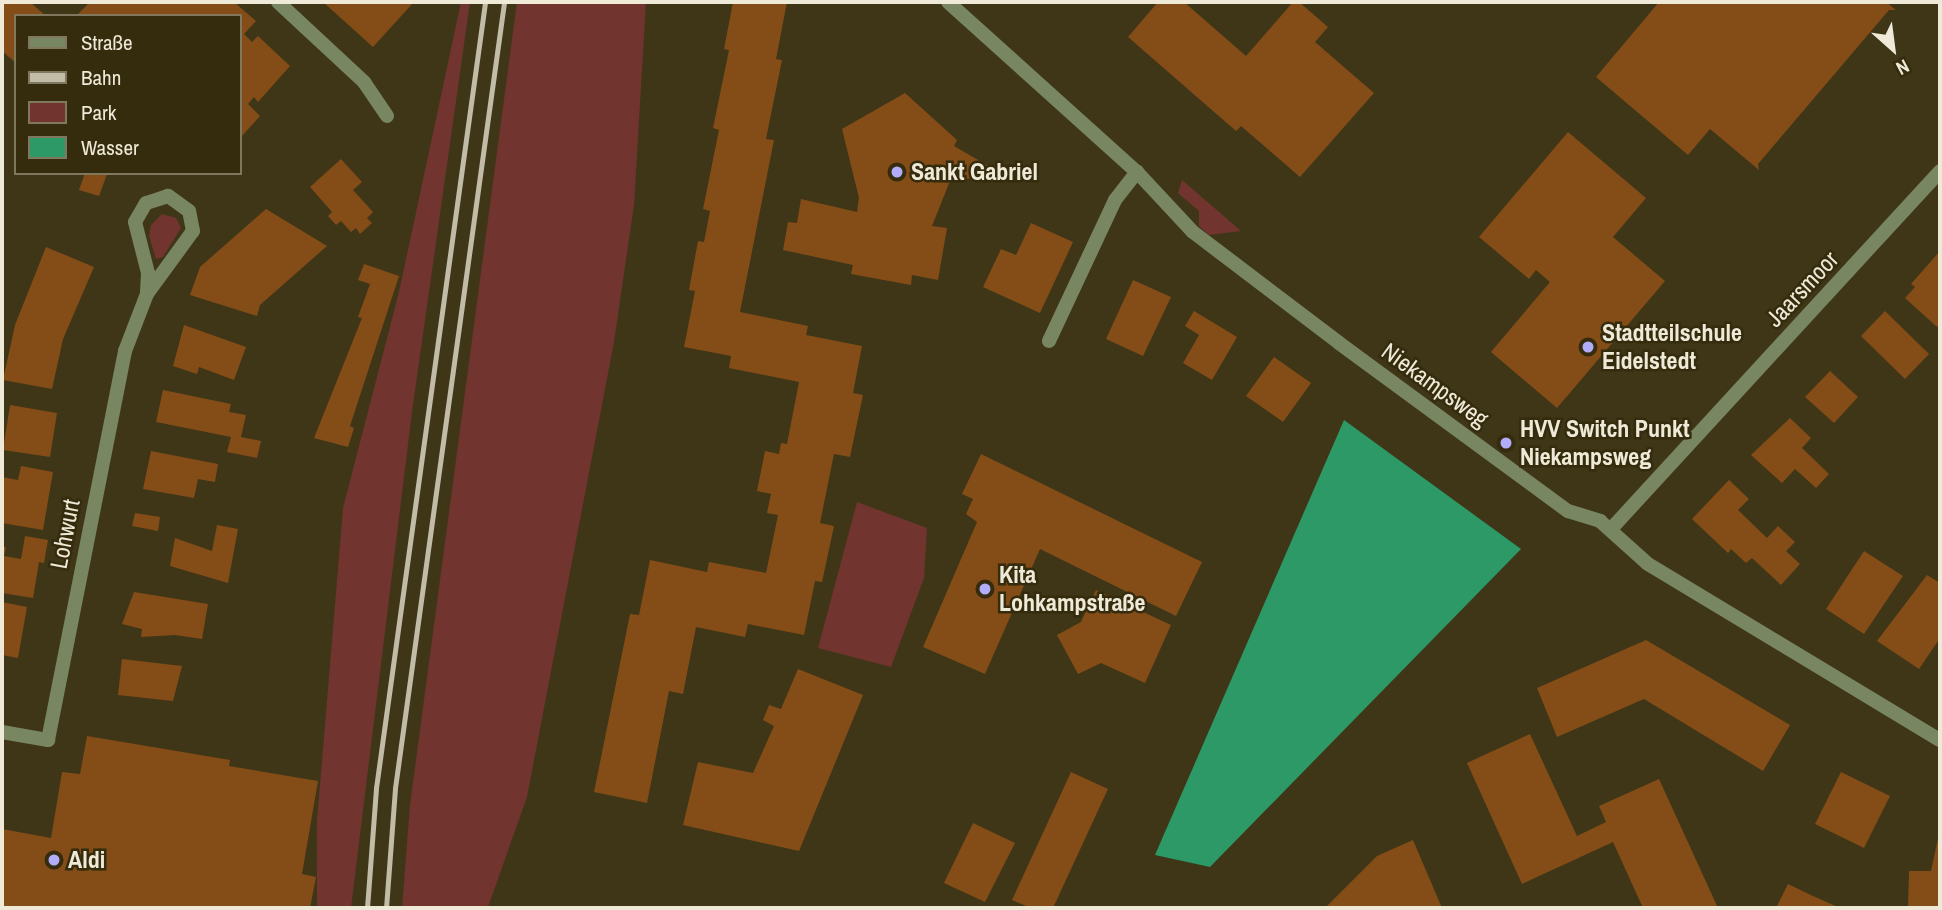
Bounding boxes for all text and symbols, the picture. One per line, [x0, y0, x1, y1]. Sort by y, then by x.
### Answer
legend [14, 14, 242, 175]
north arrow [1858, 14, 1928, 84]
text: Straße [81, 28, 133, 57]
text: N [1892, 53, 1914, 82]
text: Bahn [81, 63, 121, 92]
text: Park [81, 98, 116, 127]
text: Wasser [81, 133, 139, 162]
place label: Sankt Gabriel [911, 158, 1038, 186]
marker: Sankt Gabriel [889, 164, 905, 180]
street label: Jaarsmoor [1760, 245, 1844, 333]
place label: Stadtteilschule Eidelstedt [1602, 319, 1742, 375]
street label: Niekampsweg [1376, 337, 1494, 433]
marker: Stadtteilschule Eidelstedt [1580, 339, 1596, 355]
place label: HVV Switch Punkt Niekampsweg [1520, 415, 1690, 471]
marker: HVV Switch Punkt Niekampsweg [1498, 435, 1514, 451]
street label: Lohwurt [44, 497, 86, 571]
place label: Kita Lohkampstraße [999, 561, 1146, 617]
marker: Kita Lohkampstraße [977, 581, 993, 597]
place label: Aldi [68, 846, 105, 874]
marker: Aldi [46, 852, 62, 868]

